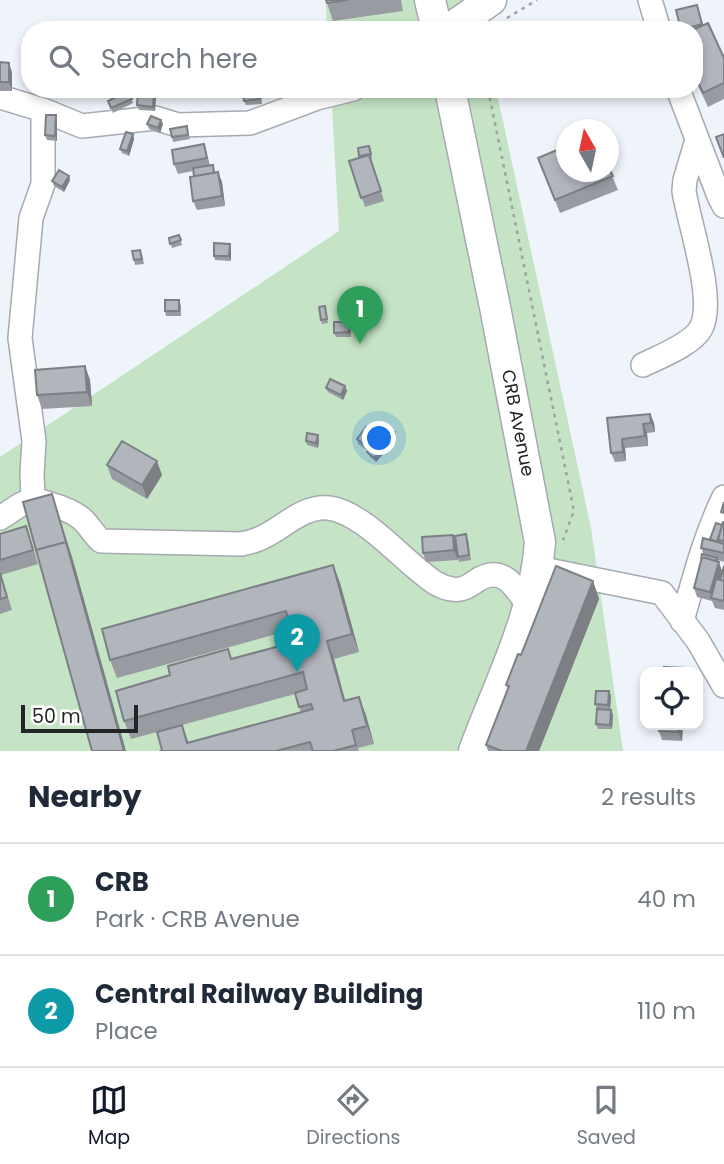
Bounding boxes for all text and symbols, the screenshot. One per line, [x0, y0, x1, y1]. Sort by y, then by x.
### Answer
search box [21, 21, 703, 98]
icon: search [45, 41, 83, 79]
text: Search here [101, 41, 258, 77]
north arrow [556, 119, 619, 182]
pin: 1 [337, 286, 383, 344]
street label: CRB Avenue [496, 367, 541, 478]
your location [362, 421, 396, 455]
pin: 2 [274, 614, 320, 672]
map controls [640, 667, 703, 730]
button: locate [640, 667, 703, 730]
scale bar [21, 702, 138, 734]
text: 50 m [32, 703, 81, 730]
text: Nearby [28, 775, 142, 818]
text: 2 results [601, 781, 696, 813]
text: CRB [95, 864, 149, 900]
text: 1 [47, 883, 55, 915]
text: 40 m [637, 883, 696, 915]
text: Park · CRB Avenue [95, 903, 300, 935]
text: Central Railway Building [95, 976, 423, 1012]
text: 2 [44, 995, 58, 1027]
text: 110 m [637, 995, 696, 1027]
text: Place [95, 1015, 158, 1047]
tab: Map [88, 1081, 130, 1152]
tab: Directions [306, 1081, 401, 1152]
tab: Saved [577, 1081, 636, 1152]

